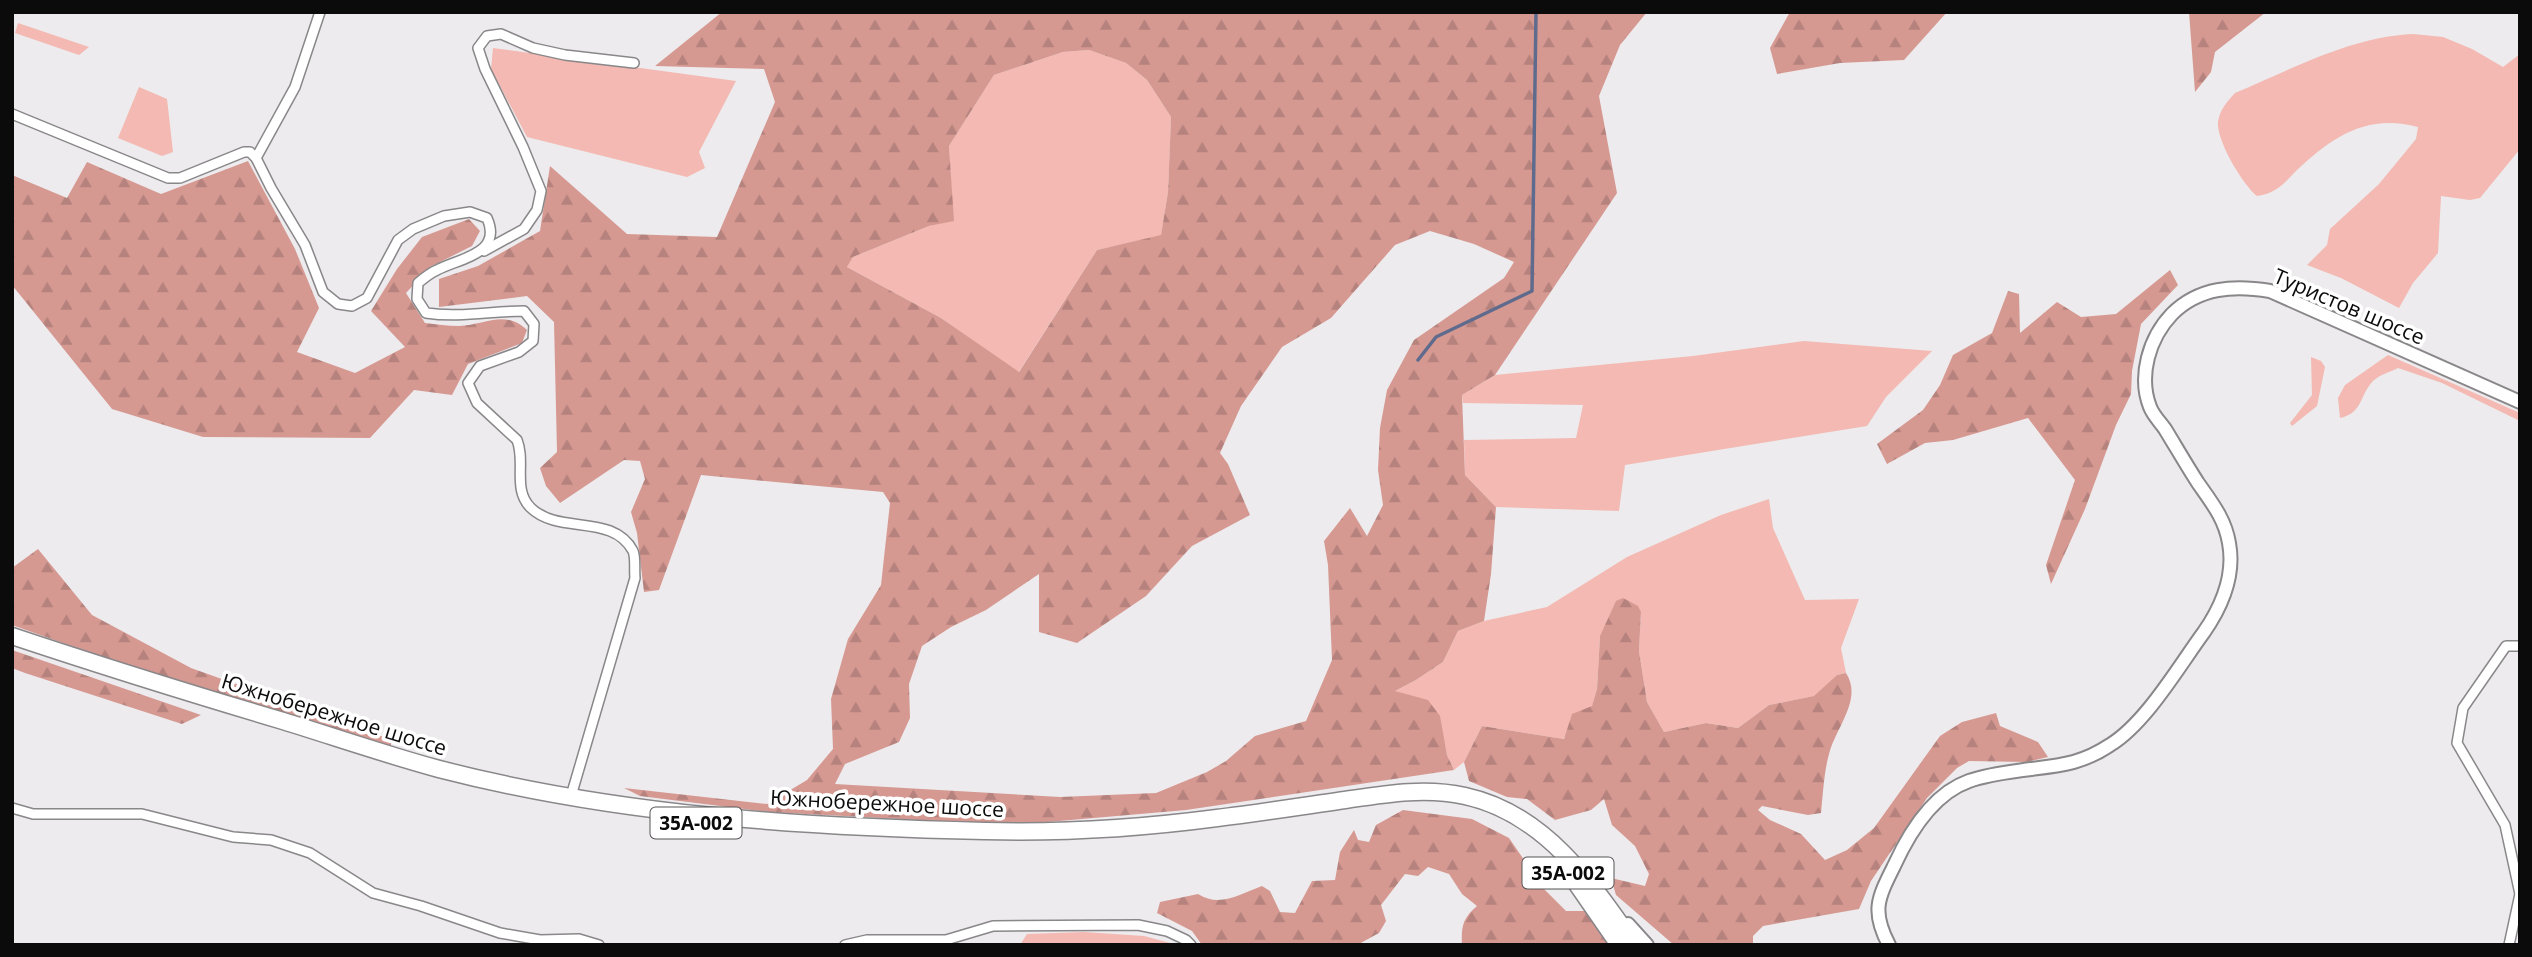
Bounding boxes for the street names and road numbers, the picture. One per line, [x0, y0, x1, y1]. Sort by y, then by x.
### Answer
street label: Туристов шоссе [2270, 262, 2429, 351]
street label: Южнобережное шоссе [218, 666, 450, 762]
street label: Южнобережное шоссе [769, 783, 1005, 823]
road number: 35А-002 [650, 808, 742, 838]
road number: 35А-002 [1522, 858, 1614, 888]

